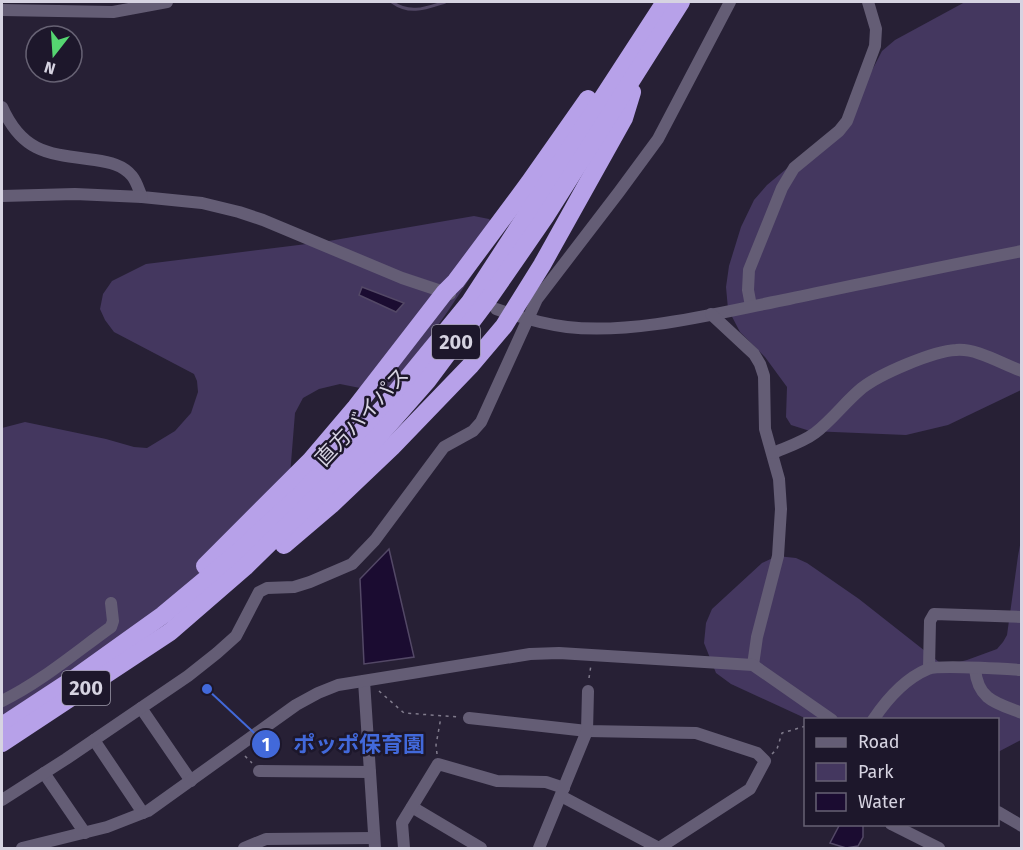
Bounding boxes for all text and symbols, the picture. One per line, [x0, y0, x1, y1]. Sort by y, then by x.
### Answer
north arrow [24, 24, 84, 84]
text: N [42, 57, 58, 79]
road number: 200 [432, 325, 480, 359]
street label: 直方バイパス [310, 362, 414, 472]
road number: 200 [62, 671, 110, 705]
legend [804, 718, 999, 826]
callout: ポッポ保育園 [251, 724, 437, 764]
text: ポッポ保育園 [293, 731, 425, 758]
text: Road [858, 731, 900, 753]
text: 1 [262, 734, 270, 756]
text: Park [858, 761, 894, 783]
text: Water [858, 791, 905, 813]

